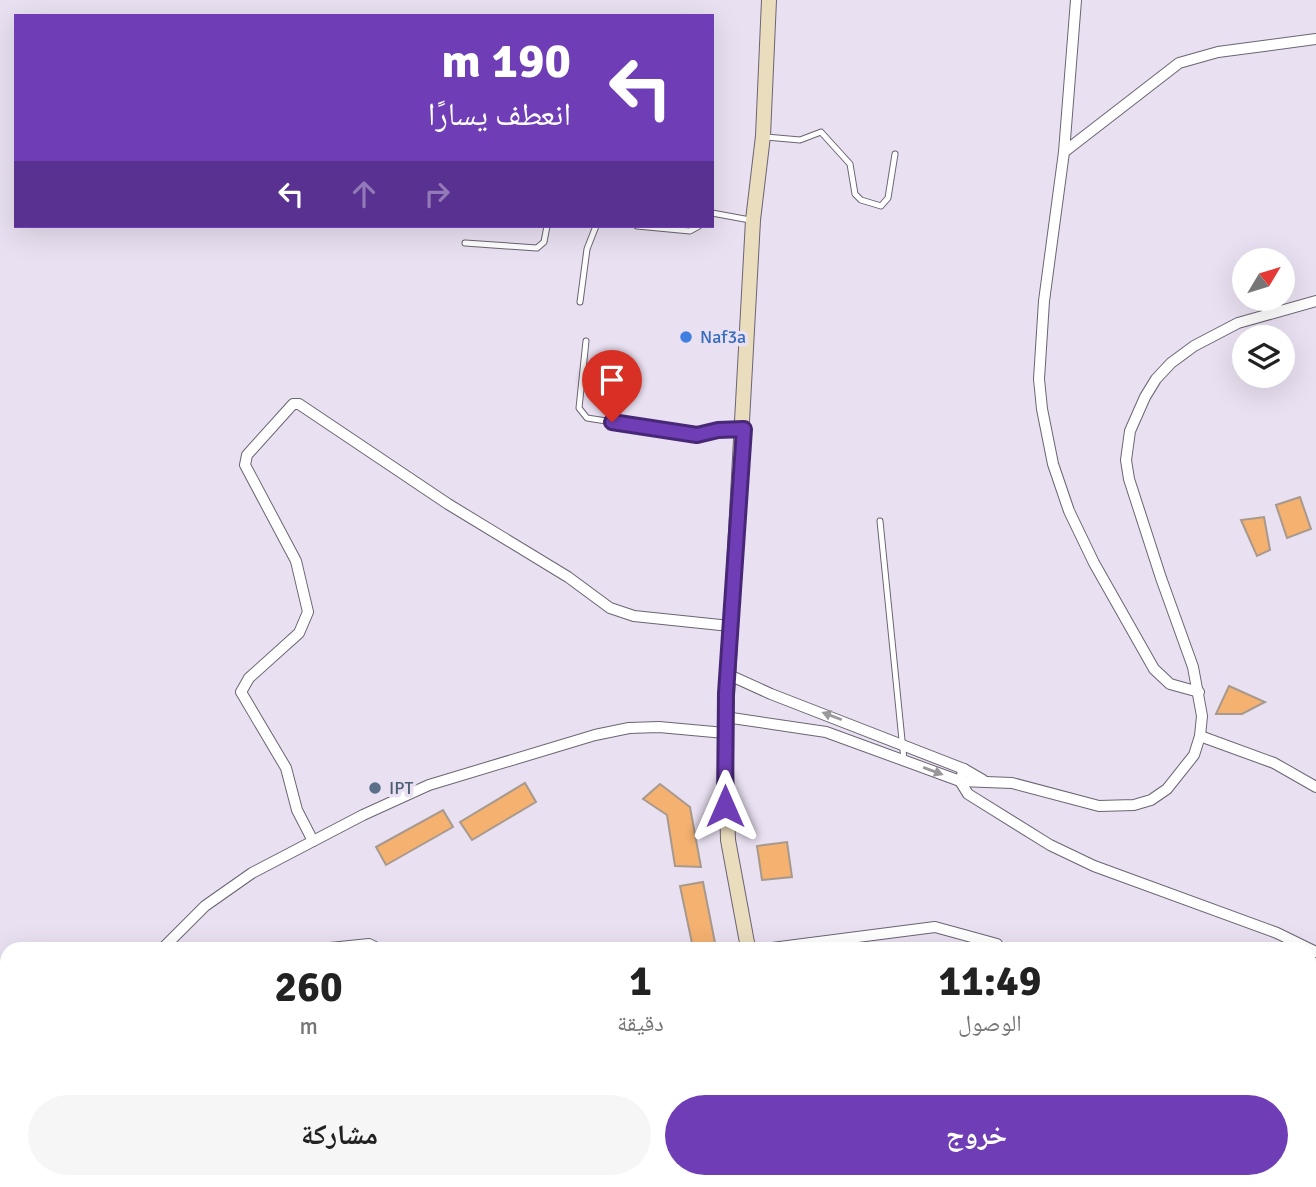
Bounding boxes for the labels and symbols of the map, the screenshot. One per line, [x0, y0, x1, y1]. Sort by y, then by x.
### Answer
north arrow [1232, 248, 1295, 312]
place label: Naf3a [700, 326, 746, 348]
marker: Naf3a [678, 329, 694, 345]
pin [582, 350, 642, 422]
one-way arrow [821, 711, 842, 722]
one-way arrow [922, 765, 943, 776]
position arrow [688, 769, 762, 843]
place label: IPT [389, 777, 413, 799]
marker: IPT [367, 780, 383, 796]

